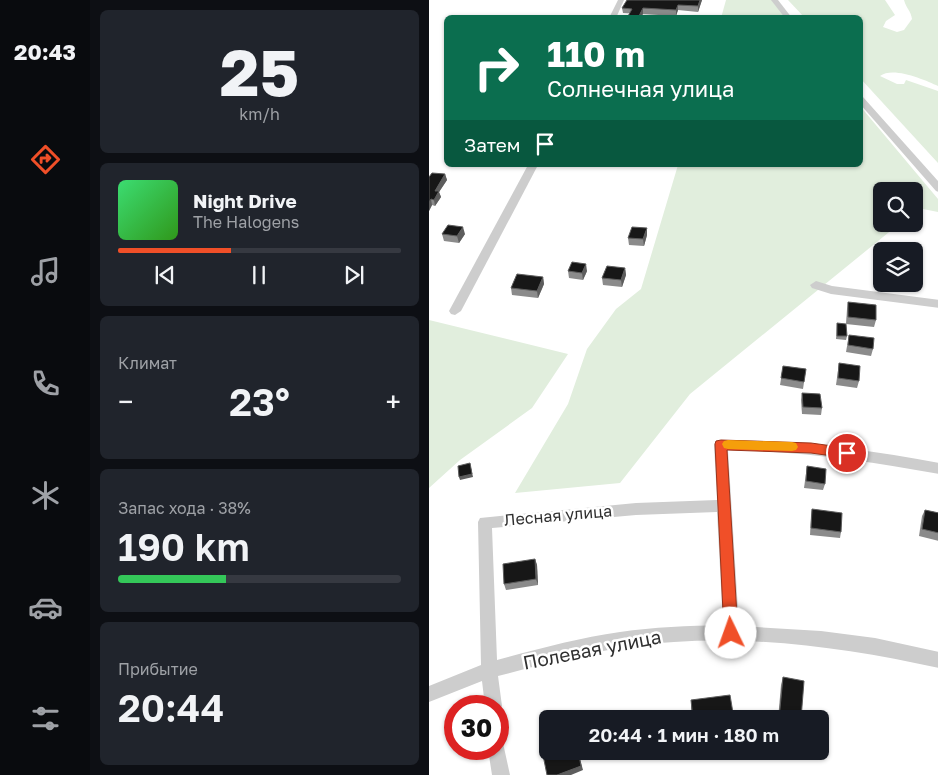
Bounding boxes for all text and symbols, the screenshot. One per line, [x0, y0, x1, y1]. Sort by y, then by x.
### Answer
text: 25 [220, 32, 299, 110]
text: 110 m [547, 33, 645, 75]
icon: right [464, 35, 529, 100]
text: 20:43 [14, 38, 76, 65]
text: Солнечная улица [547, 75, 735, 102]
text: km/h [239, 104, 280, 124]
icon: arrive [531, 130, 559, 158]
text: Затем [464, 133, 521, 156]
icon: directions [28, 142, 63, 177]
map controls [873, 182, 923, 292]
button: search [873, 182, 923, 232]
text: Night Drive [193, 189, 297, 212]
text: The Halogens [193, 212, 299, 232]
button: layers [873, 242, 923, 292]
icon: music [28, 254, 63, 289]
icon: previous [151, 261, 179, 289]
icon: pause [245, 261, 273, 289]
icon: next [340, 261, 368, 289]
text: Климат [118, 353, 177, 373]
icon: phone [28, 366, 63, 401]
text: 23° [229, 379, 290, 424]
text: − [118, 385, 133, 418]
text: + [386, 385, 401, 418]
pin [826, 432, 868, 474]
icon: arrive [833, 439, 861, 467]
icon: climate [28, 478, 63, 513]
text: Запас хода · 38% [118, 498, 251, 518]
street label: Лесная улица [503, 500, 613, 530]
text: 190 km [118, 524, 250, 569]
icon: car [28, 590, 63, 625]
position arrow [704, 606, 756, 658]
street label: Полевая улица [521, 624, 663, 674]
text: Прибытие [118, 659, 198, 679]
text: 20:44 [118, 685, 225, 730]
speed limit sign: 30 [444, 695, 509, 760]
icon: filters [28, 701, 63, 736]
text: 20:44 · 1 мин · 180 m [589, 723, 779, 746]

